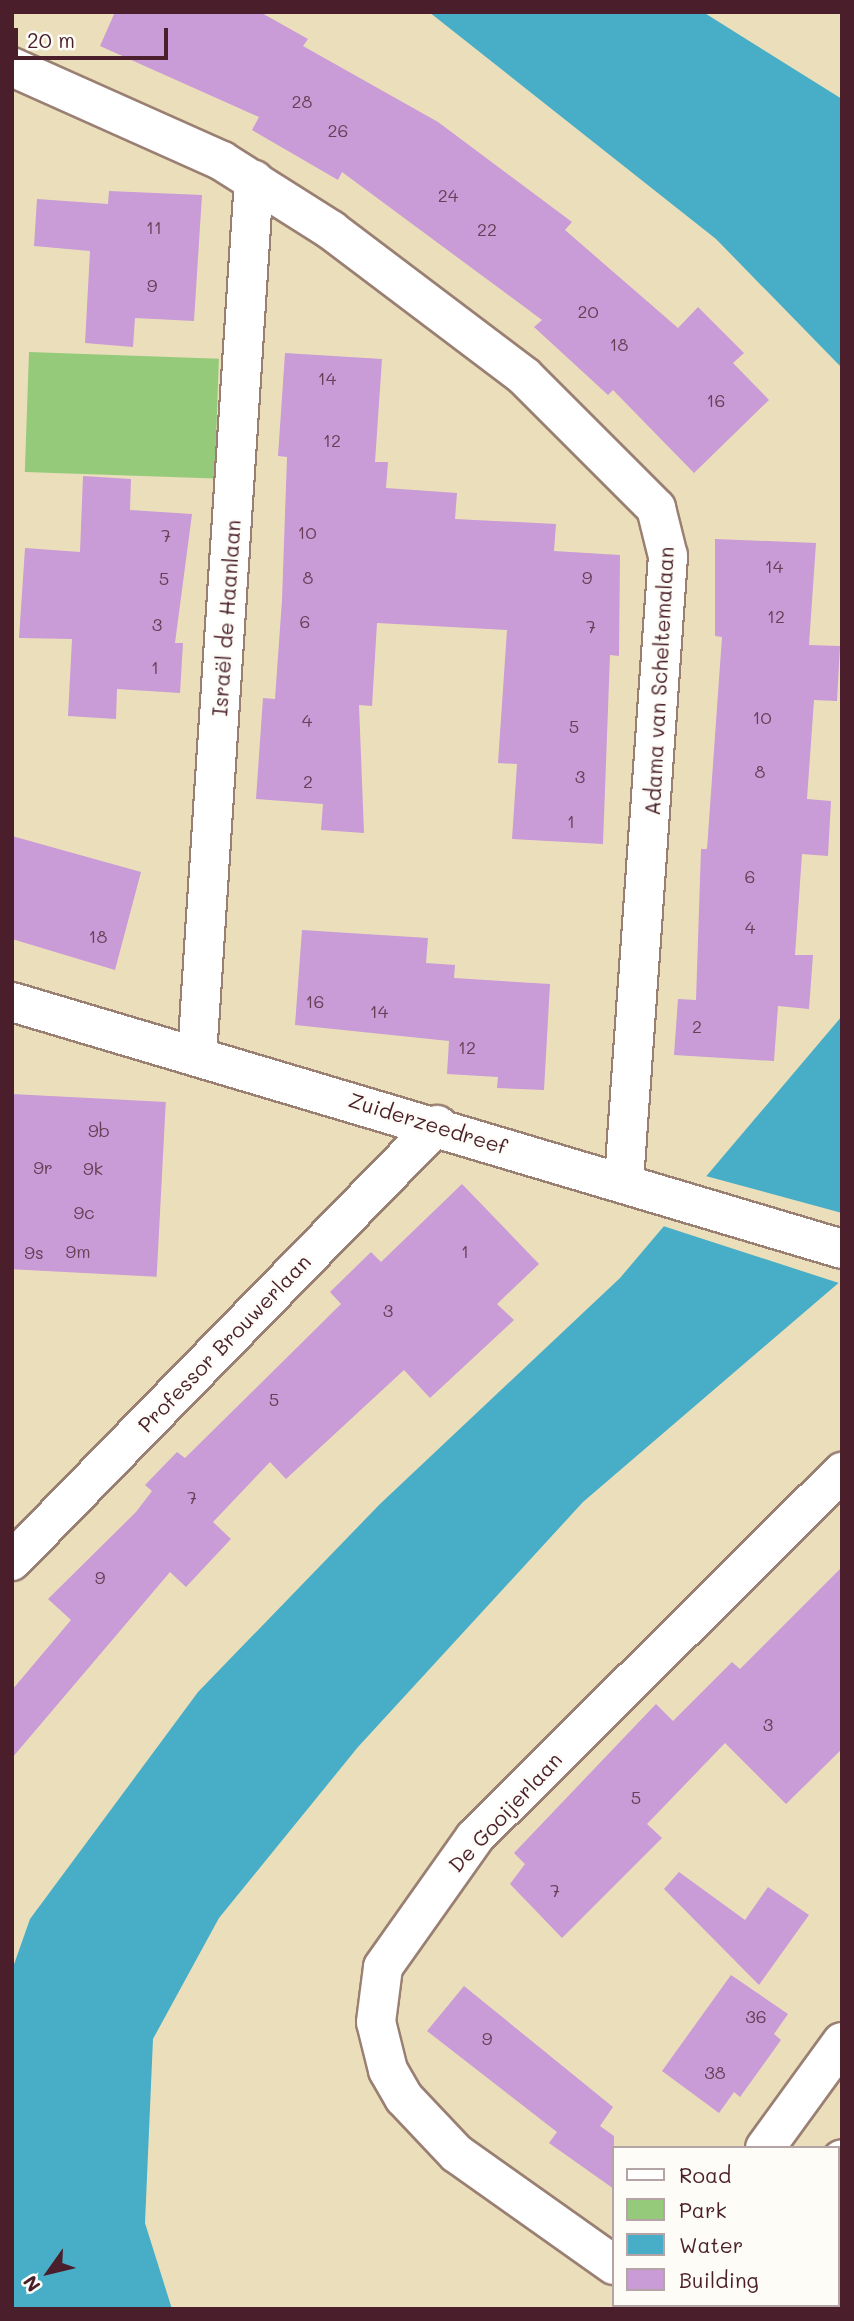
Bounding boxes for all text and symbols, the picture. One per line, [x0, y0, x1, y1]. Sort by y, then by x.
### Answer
scale bar [18, 14, 172, 58]
text: 20 m [27, 26, 75, 53]
house number: 28 [292, 90, 312, 112]
house number: 26 [328, 119, 348, 141]
house number: 24 [438, 184, 458, 206]
house number: 11 [146, 216, 162, 238]
house number: 22 [477, 218, 497, 240]
house number: 9 [147, 274, 157, 296]
house number: 20 [577, 300, 599, 322]
house number: 18 [610, 333, 628, 355]
house number: 14 [318, 367, 336, 389]
house number: 16 [707, 389, 725, 411]
house number: 12 [323, 429, 341, 451]
street label: Israël de Haanlaan [207, 519, 245, 717]
house number: 10 [297, 521, 317, 543]
house number: 7 [161, 524, 171, 546]
street label: Adama van Scheltemalaan [639, 546, 679, 816]
house number: 14 [765, 555, 783, 577]
house number: 8 [303, 566, 313, 588]
house number: 9 [582, 566, 592, 588]
house number: 5 [159, 567, 169, 589]
house number: 12 [767, 605, 785, 627]
house number: 6 [300, 610, 310, 632]
house number: 3 [152, 613, 162, 635]
house number: 7 [586, 615, 596, 637]
house number: 1 [151, 656, 159, 678]
house number: 10 [752, 706, 772, 728]
house number: 4 [302, 709, 312, 731]
house number: 5 [569, 715, 579, 737]
house number: 8 [755, 760, 765, 782]
house number: 3 [575, 765, 585, 787]
house number: 2 [303, 770, 313, 792]
house number: 1 [567, 810, 575, 832]
house number: 6 [745, 865, 755, 887]
house number: 4 [745, 916, 755, 938]
house number: 18 [89, 925, 107, 947]
house number: 16 [306, 990, 324, 1012]
house number: 14 [370, 1000, 388, 1022]
house number: 2 [692, 1015, 702, 1037]
house number: 12 [458, 1036, 476, 1058]
street label: Zuiderzeedreef [346, 1087, 510, 1159]
house number: 9b [88, 1119, 110, 1141]
house number: 9r [33, 1156, 53, 1178]
house number: 9k [83, 1157, 103, 1179]
house number: 9c [73, 1201, 95, 1223]
house number: 9m [66, 1240, 90, 1262]
house number: 1 [461, 1240, 469, 1262]
house number: 9s [24, 1241, 44, 1263]
street label: Professor Brouwerlaan [132, 1249, 316, 1437]
house number: 3 [383, 1299, 393, 1321]
house number: 5 [269, 1388, 279, 1410]
house number: 7 [187, 1486, 197, 1508]
house number: 9 [95, 1566, 105, 1588]
house number: 3 [763, 1713, 773, 1735]
street label: De Gooijerlaan [443, 1747, 567, 1877]
house number: 5 [631, 1786, 641, 1808]
house number: 7 [550, 1879, 560, 1901]
house number: 36 [745, 2005, 767, 2027]
house number: 9 [482, 2027, 492, 2049]
house number: 38 [704, 2061, 726, 2083]
legend [612, 2146, 840, 2307]
text: Road [679, 2161, 731, 2188]
text: Park [679, 2196, 727, 2223]
text: Water [679, 2231, 743, 2258]
north arrow [14, 2237, 84, 2307]
text: Building [679, 2266, 759, 2293]
text: N [17, 2271, 46, 2297]

